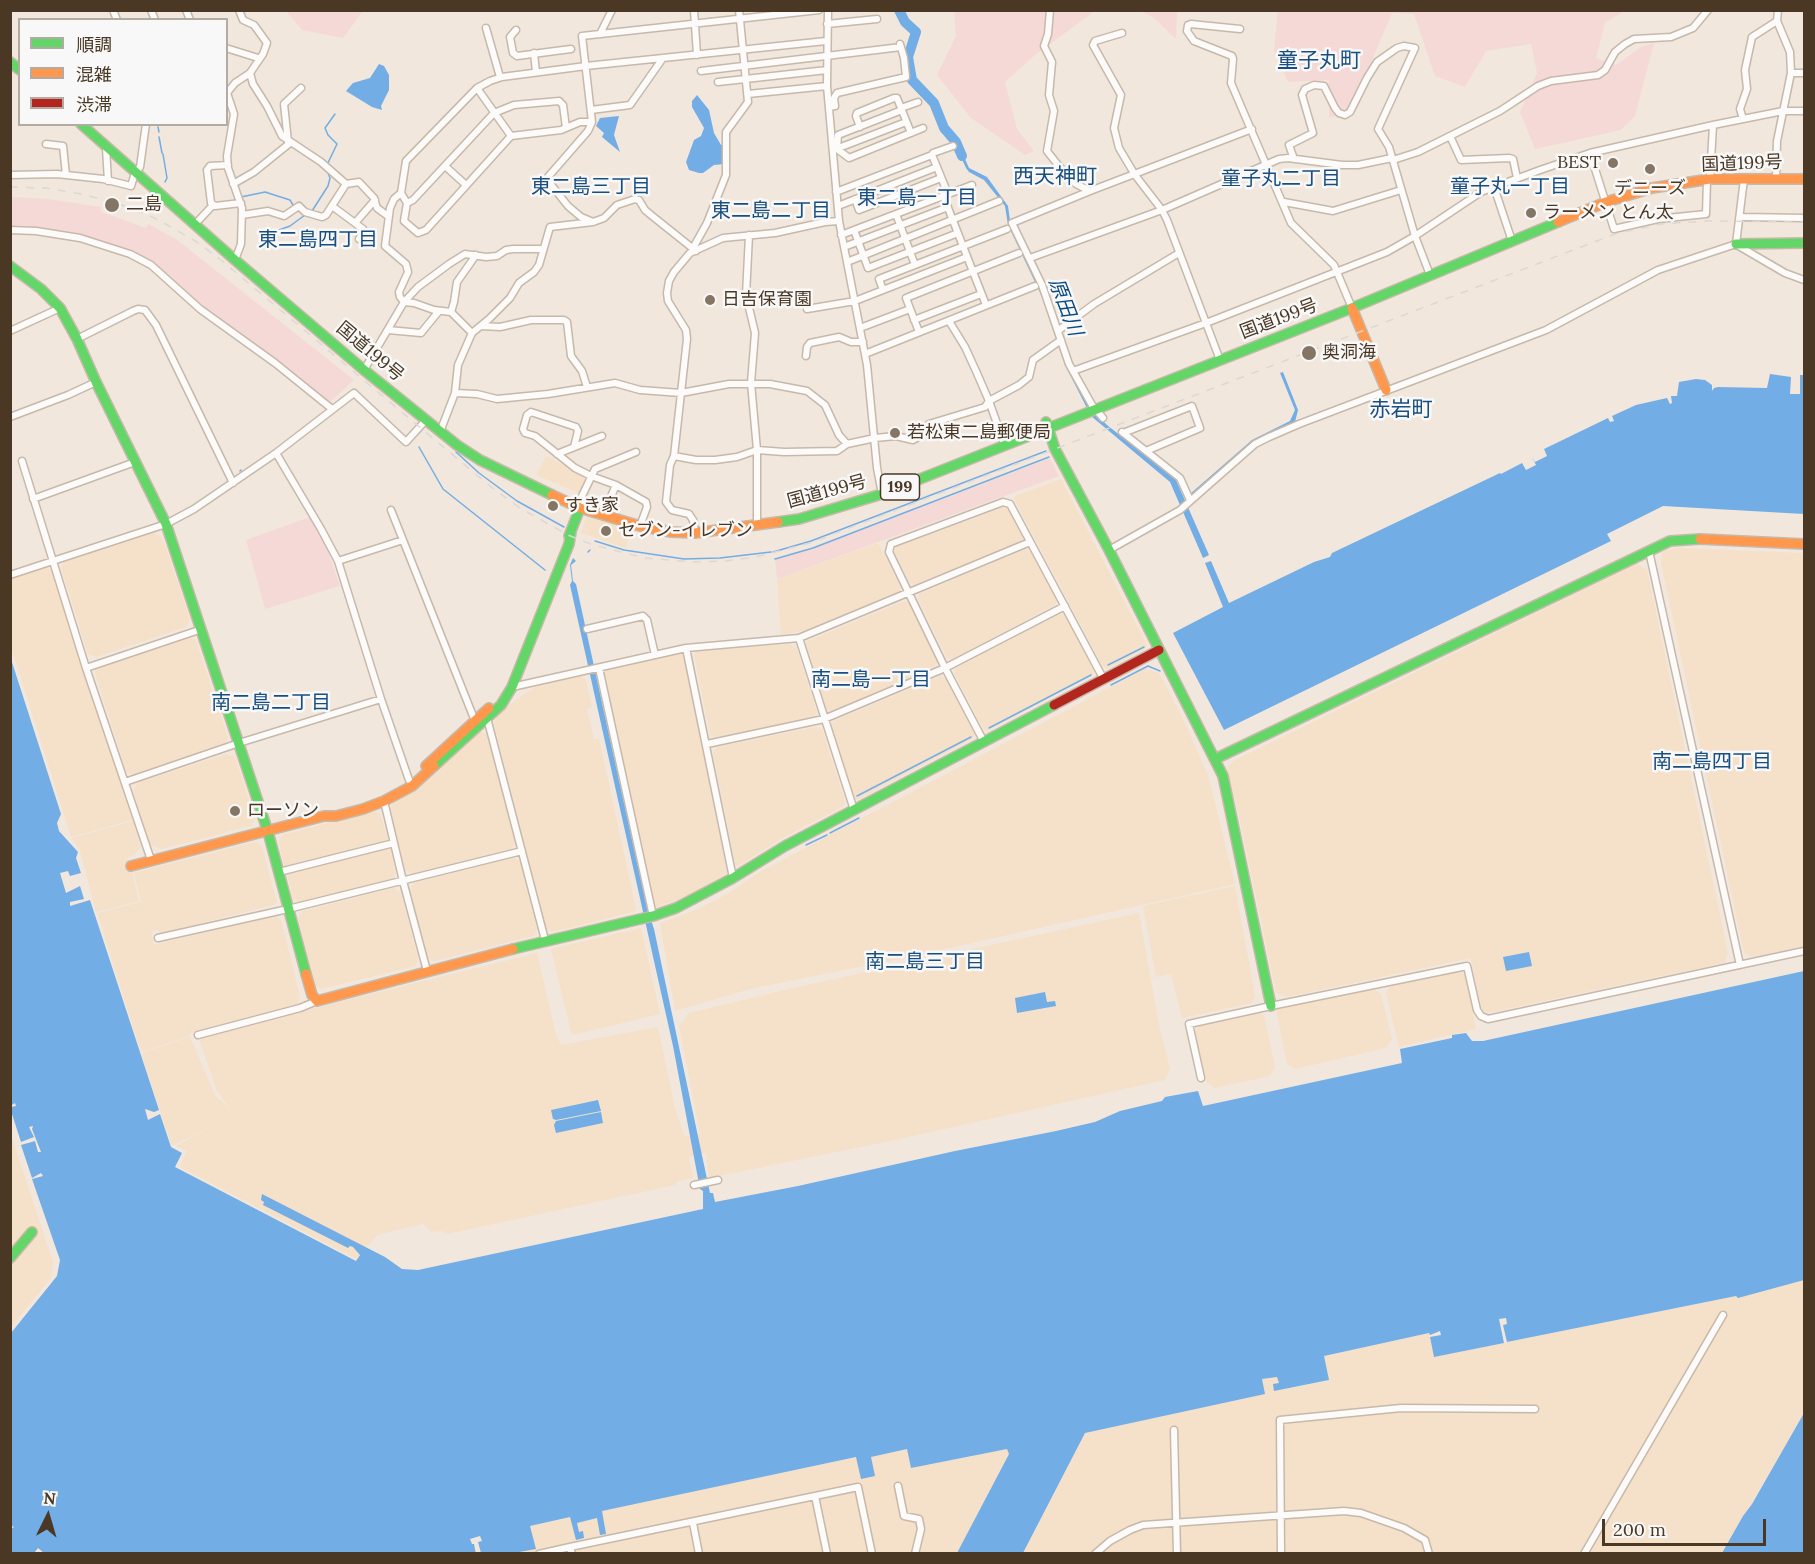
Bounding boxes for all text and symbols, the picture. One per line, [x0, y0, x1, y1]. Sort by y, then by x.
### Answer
legend [18, 18, 228, 126]
text: 順調 [76, 33, 112, 56]
district label: 童子丸町 [1277, 48, 1361, 74]
text: 混雑 [76, 63, 112, 86]
text: 渋滞 [76, 93, 112, 116]
place label: BEST [1557, 152, 1601, 174]
street label: 国道199号 [1701, 152, 1783, 176]
marker: BEST [1606, 156, 1620, 170]
marker: デニーズ [1643, 162, 1657, 176]
district label: 西天神町 [1013, 164, 1097, 190]
district label: 童子丸二丁目 [1221, 167, 1341, 191]
district label: 東二島三丁目 [531, 175, 651, 199]
district label: 童子丸一丁目 [1450, 175, 1570, 199]
place label: デニーズ [1614, 178, 1686, 200]
district label: 東二島一丁目 [857, 186, 977, 210]
place label: 二島 [126, 194, 162, 216]
marker: 二島 [103, 196, 121, 214]
district label: 東二島二丁目 [711, 199, 831, 223]
place label: ラーメン とん太 [1543, 202, 1674, 224]
marker: ラーメン とん太 [1524, 206, 1538, 220]
district label: 東二島四丁目 [258, 228, 378, 252]
water label: 原田川 [1043, 275, 1087, 339]
place label: 日吉保育園 [722, 289, 812, 311]
marker: 日吉保育園 [703, 293, 717, 307]
street label: 国道199号 [1237, 294, 1321, 344]
street label: 国道199号 [332, 318, 408, 386]
place label: 奥洞海 [1322, 342, 1376, 364]
marker: 奥洞海 [1300, 344, 1318, 362]
district label: 赤岩町 [1370, 397, 1432, 423]
place label: 若松東二島郵便局 [907, 422, 1051, 444]
marker: 若松東二島郵便局 [888, 426, 902, 440]
street label: 国道199号 [785, 471, 869, 513]
road number: 199 [880, 474, 920, 500]
place label: すき家 [565, 495, 619, 517]
marker: すき家 [546, 499, 560, 513]
place label: セブン-イレブン [618, 520, 753, 542]
marker: セブン-イレブン [599, 524, 613, 538]
district label: 南二島一丁目 [811, 668, 931, 692]
district label: 南二島二丁目 [211, 691, 331, 715]
district label: 南二島四丁目 [1652, 750, 1772, 774]
place label: ローソン [247, 800, 319, 822]
marker: ローソン [228, 804, 242, 818]
district label: 南二島三丁目 [865, 950, 985, 974]
north arrow [18, 1486, 78, 1546]
text: N [43, 1488, 57, 1509]
scale bar [1605, 1507, 1768, 1545]
text: 200 m [1613, 1518, 1666, 1541]

